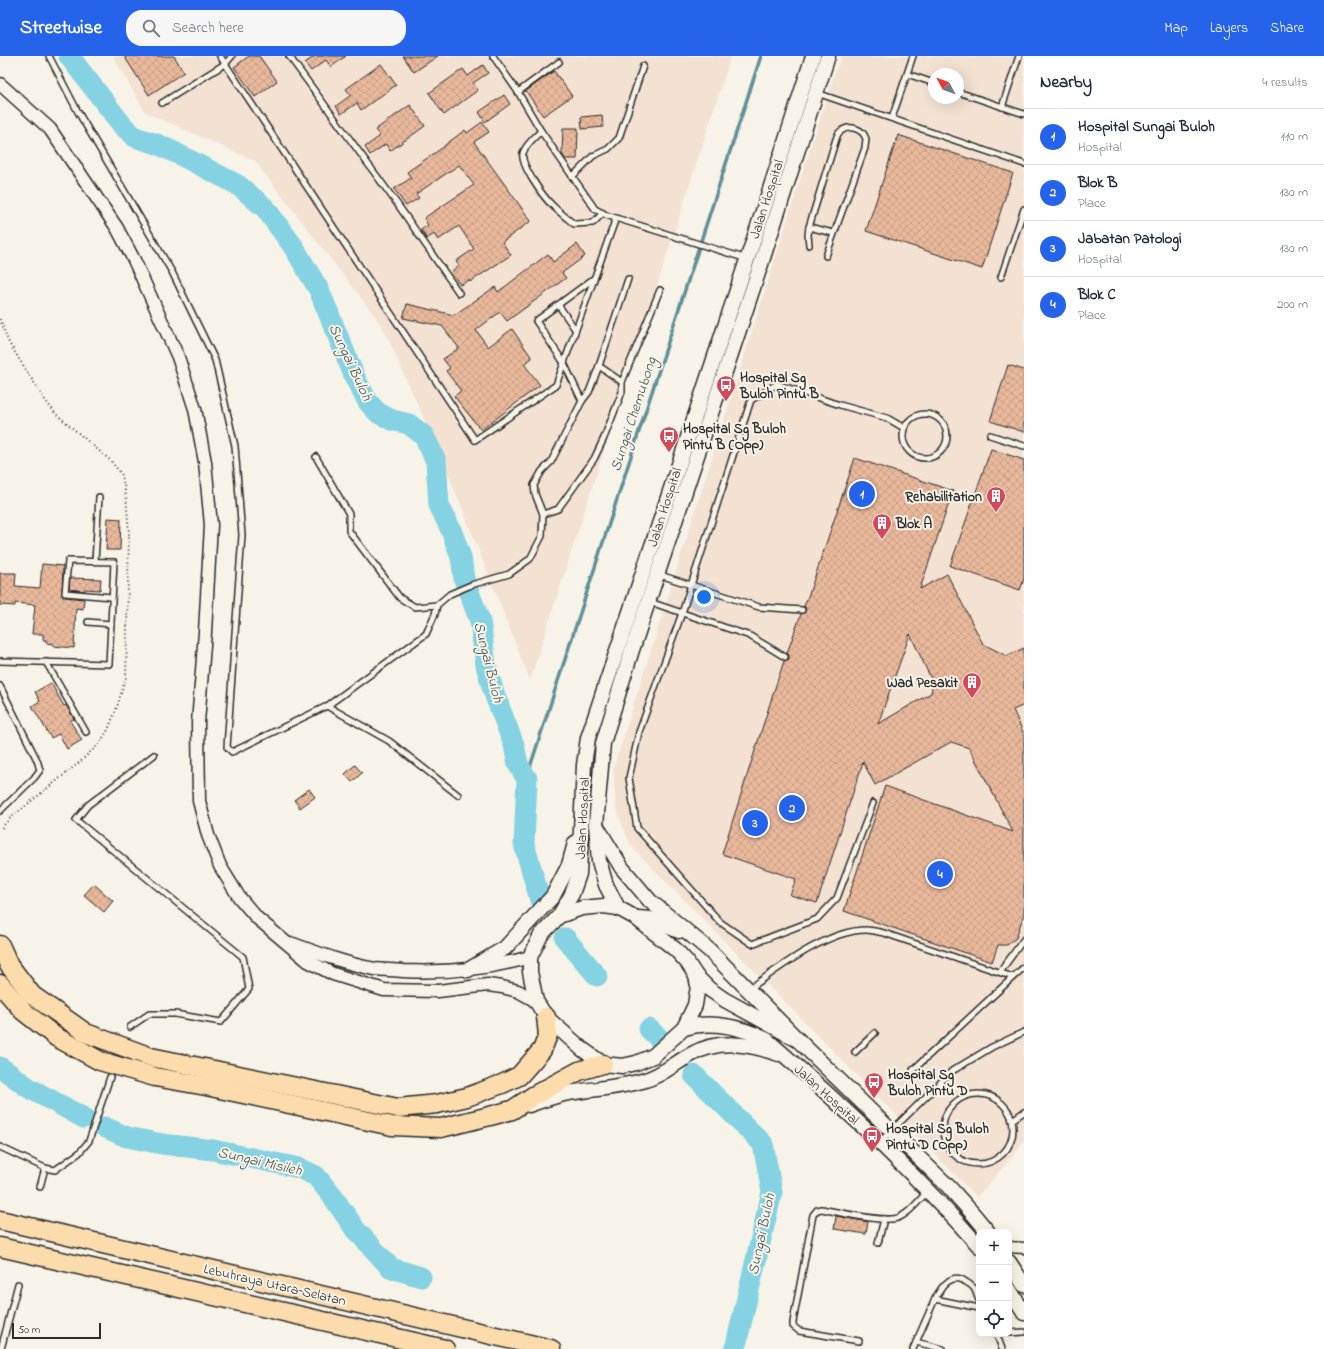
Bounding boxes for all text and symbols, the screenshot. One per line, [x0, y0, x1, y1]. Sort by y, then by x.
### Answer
search box [126, 10, 406, 46]
text: Streetwise [20, 15, 102, 42]
icon: search [140, 17, 162, 39]
text: Search here [172, 17, 244, 39]
text: Map [1164, 18, 1188, 39]
text: Layers [1210, 18, 1248, 39]
text: Share [1270, 18, 1304, 39]
north arrow [928, 68, 964, 104]
text: Nearby [1040, 70, 1092, 95]
text: 4 results [1262, 73, 1308, 92]
text: Hospital Sungai Buloh [1078, 116, 1215, 138]
text: 1 [1051, 127, 1055, 146]
text: 110 m [1281, 127, 1308, 146]
text: Hospital [1078, 138, 1122, 157]
street label: Jalan Hospital [745, 157, 790, 242]
text: Blok B [1078, 172, 1117, 194]
text: 2 [1050, 183, 1056, 202]
text: 130 m [1280, 183, 1308, 202]
text: Place [1078, 194, 1106, 213]
text: Jabatan Patologi [1078, 228, 1182, 250]
text: 3 [1050, 239, 1056, 258]
text: 130 m [1280, 239, 1308, 258]
text: Hospital [1078, 250, 1122, 269]
text: Blok C [1078, 284, 1116, 306]
text: 4 [1050, 295, 1056, 314]
text: 200 m [1277, 295, 1308, 314]
text: Place [1078, 306, 1106, 325]
water label: Sungai Buloh [322, 320, 378, 406]
water label: Sungai Chemubong [605, 354, 664, 475]
place label: Hospital Sg Buloh Pintu B [739, 368, 820, 405]
bus stop icon: Hospital Sg Buloh Pintu B [715, 374, 737, 402]
place label: Hospital Sg Buloh Pintu B (Opp) [683, 419, 786, 456]
bus stop icon: Hospital Sg Buloh Pintu B (Opp) [658, 425, 680, 453]
street label: Jalan Hospital [643, 465, 688, 550]
pin: 1 [849, 479, 875, 509]
building icon: Rehabilitation [985, 485, 1007, 513]
place label: Rehabilitation [904, 487, 982, 508]
building icon: Blok A [871, 512, 893, 540]
place label: Blok A [895, 514, 932, 535]
your location [694, 587, 714, 607]
water label: Sungai Buloh [466, 620, 509, 706]
building icon: Wad Pesakit [961, 671, 983, 699]
place label: Wad Pesakit [887, 673, 958, 694]
street label: Jalan Hospital [571, 777, 596, 860]
pin: 2 [779, 793, 805, 823]
pin: 3 [742, 808, 768, 838]
pin: 4 [927, 859, 953, 889]
street label: Jalan Hospital [789, 1060, 863, 1130]
place label: Hospital Sg Buloh Pintu D [887, 1065, 968, 1102]
bus stop icon: Hospital Sg Buloh Pintu D [863, 1071, 885, 1099]
place label: Hospital Sg Buloh Pintu D (Opp) [886, 1119, 989, 1156]
bus stop icon: Hospital Sg Buloh Pintu D (Opp) [861, 1125, 883, 1153]
water label: Sungai Misileh [215, 1142, 305, 1183]
water label: Sungai Buloh [743, 1191, 782, 1277]
map controls [976, 1229, 1012, 1337]
button: + [976, 1229, 1012, 1265]
street label: Lebuhraya Utara–Selatan [201, 1259, 348, 1313]
button: − [976, 1265, 1012, 1301]
button: locate [976, 1301, 1012, 1337]
scale bar [12, 1321, 101, 1340]
text: 50 m [18, 1322, 40, 1338]

